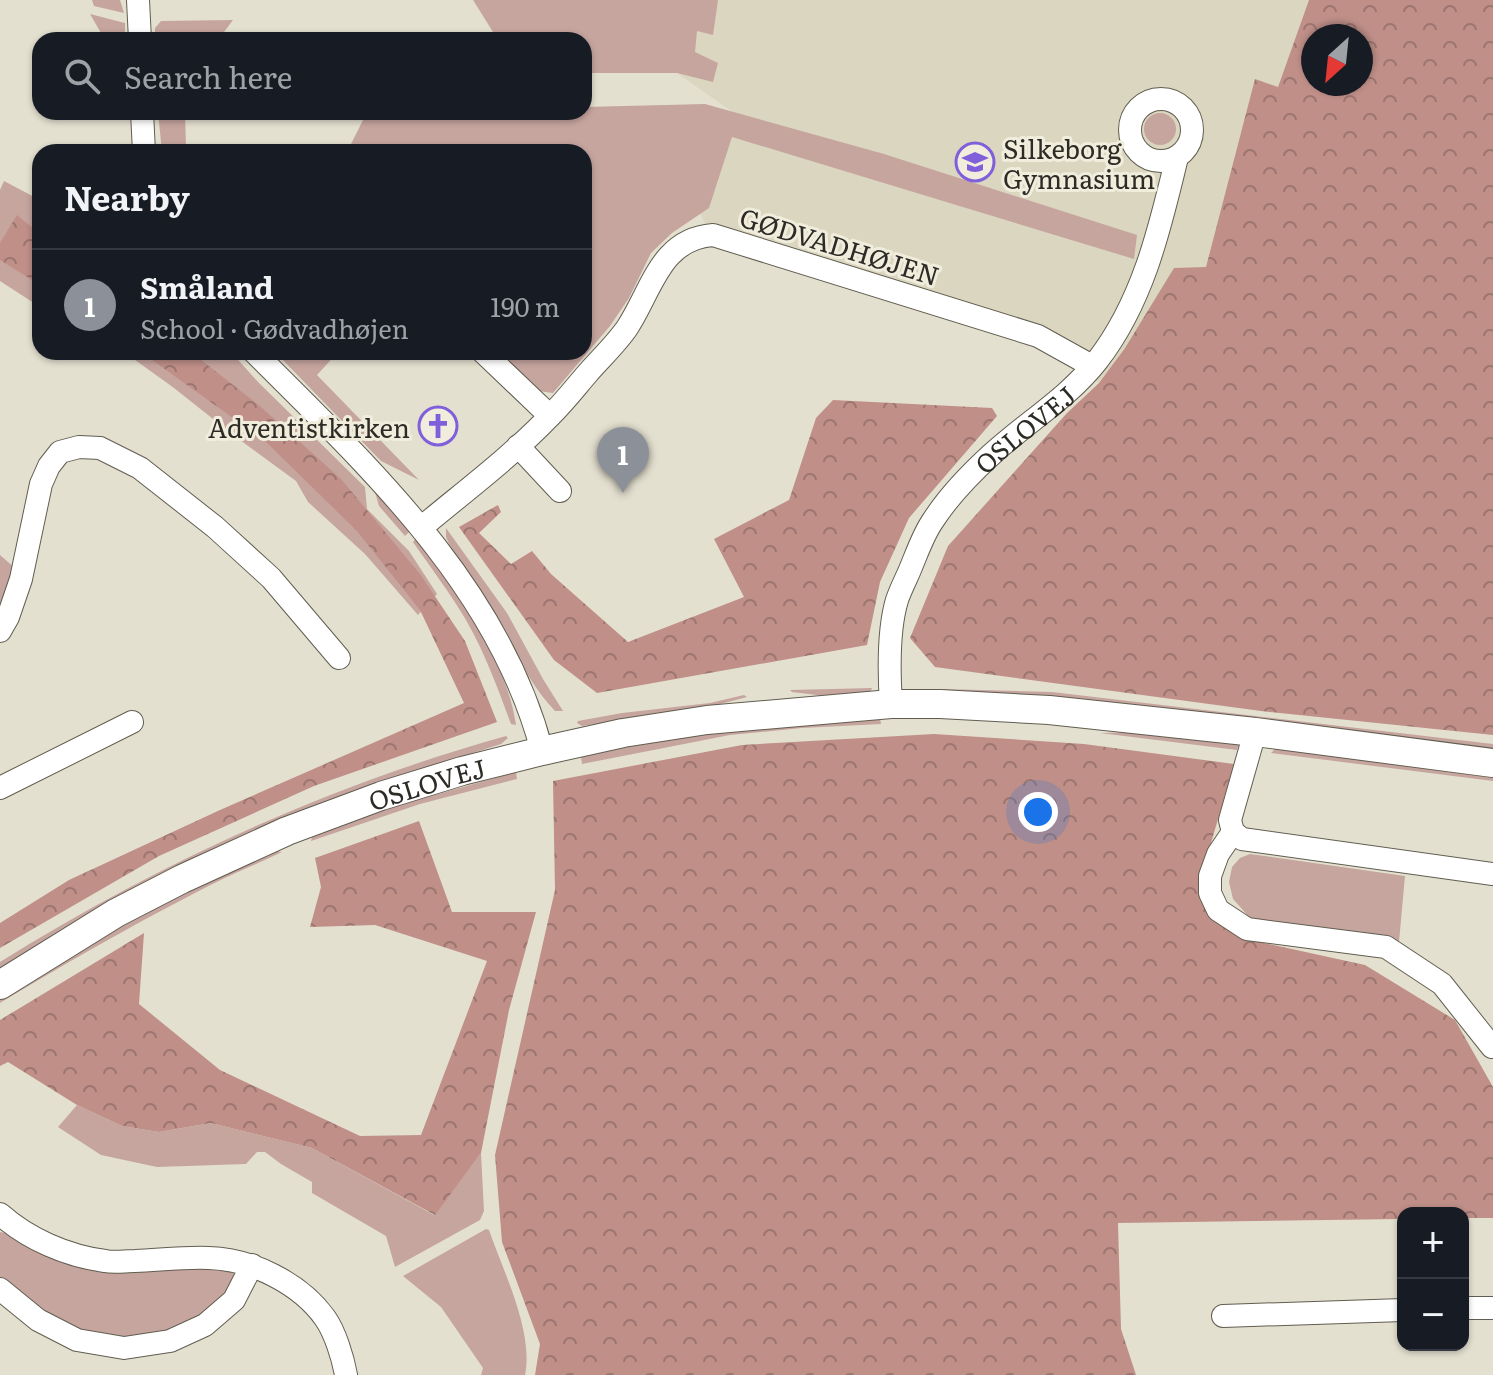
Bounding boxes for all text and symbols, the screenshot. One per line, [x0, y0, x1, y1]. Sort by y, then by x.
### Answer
north arrow [1301, 24, 1373, 96]
search box [32, 32, 592, 120]
icon: search [60, 54, 104, 98]
text: Search here [124, 54, 292, 98]
place label: Silkeborg Gymnasium [1003, 128, 1155, 197]
school or university icon: Silkeborg Gymnasium [954, 141, 996, 183]
text: Nearby [64, 171, 190, 221]
street label: GØDVADHØJEN [735, 196, 945, 294]
text: Småland [140, 264, 274, 308]
text: 1 [85, 286, 95, 325]
text: 190 m [490, 286, 560, 325]
text: School · Gødvadhøjen [140, 308, 409, 347]
street label: OSLOVEJ [964, 375, 1083, 481]
church icon: Adventistkirken [417, 405, 459, 447]
place label: Adventistkirken [208, 407, 410, 446]
pin: 1 [597, 427, 649, 493]
street label: OSLOVEJ [362, 746, 489, 819]
your location [1018, 792, 1058, 832]
map controls [1397, 1207, 1469, 1351]
button: + [1397, 1207, 1469, 1279]
button: − [1397, 1279, 1469, 1351]

